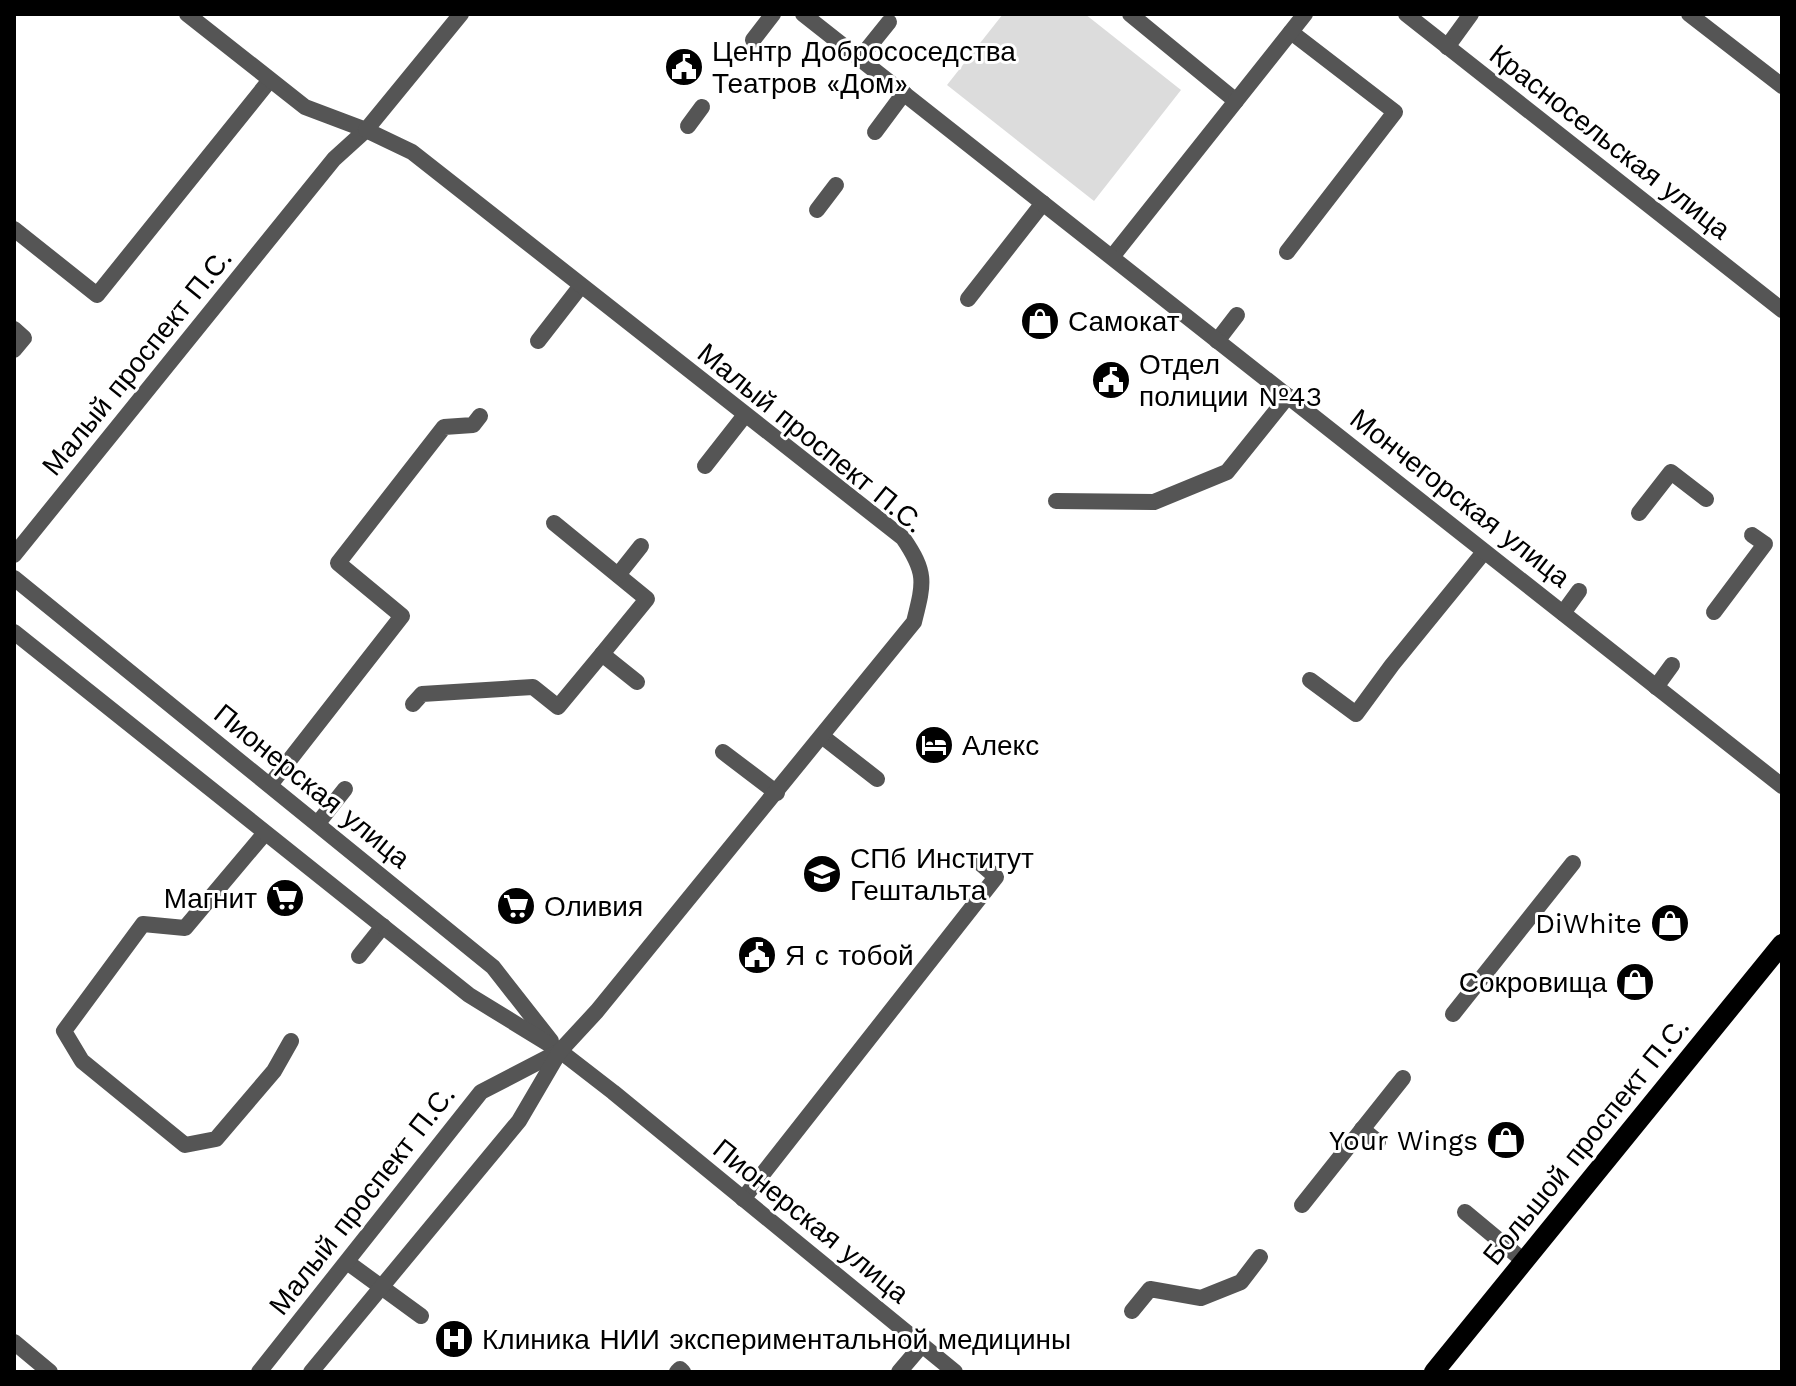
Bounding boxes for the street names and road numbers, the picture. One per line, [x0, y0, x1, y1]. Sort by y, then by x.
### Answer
street label: Красносельская улица [1483, 38, 1737, 246]
street label: Малый проспект П.С. [35, 242, 239, 482]
street label: Малый проспект П.С. [691, 336, 931, 540]
street label: Мончегорская улица [1344, 402, 1577, 594]
street label: Пионерская улица [208, 697, 417, 875]
street label: Большой проспект П.С. [1476, 1011, 1696, 1271]
street label: Малый проспект П.С. [262, 1079, 462, 1321]
street label: Пионерская улица [707, 1132, 916, 1310]

